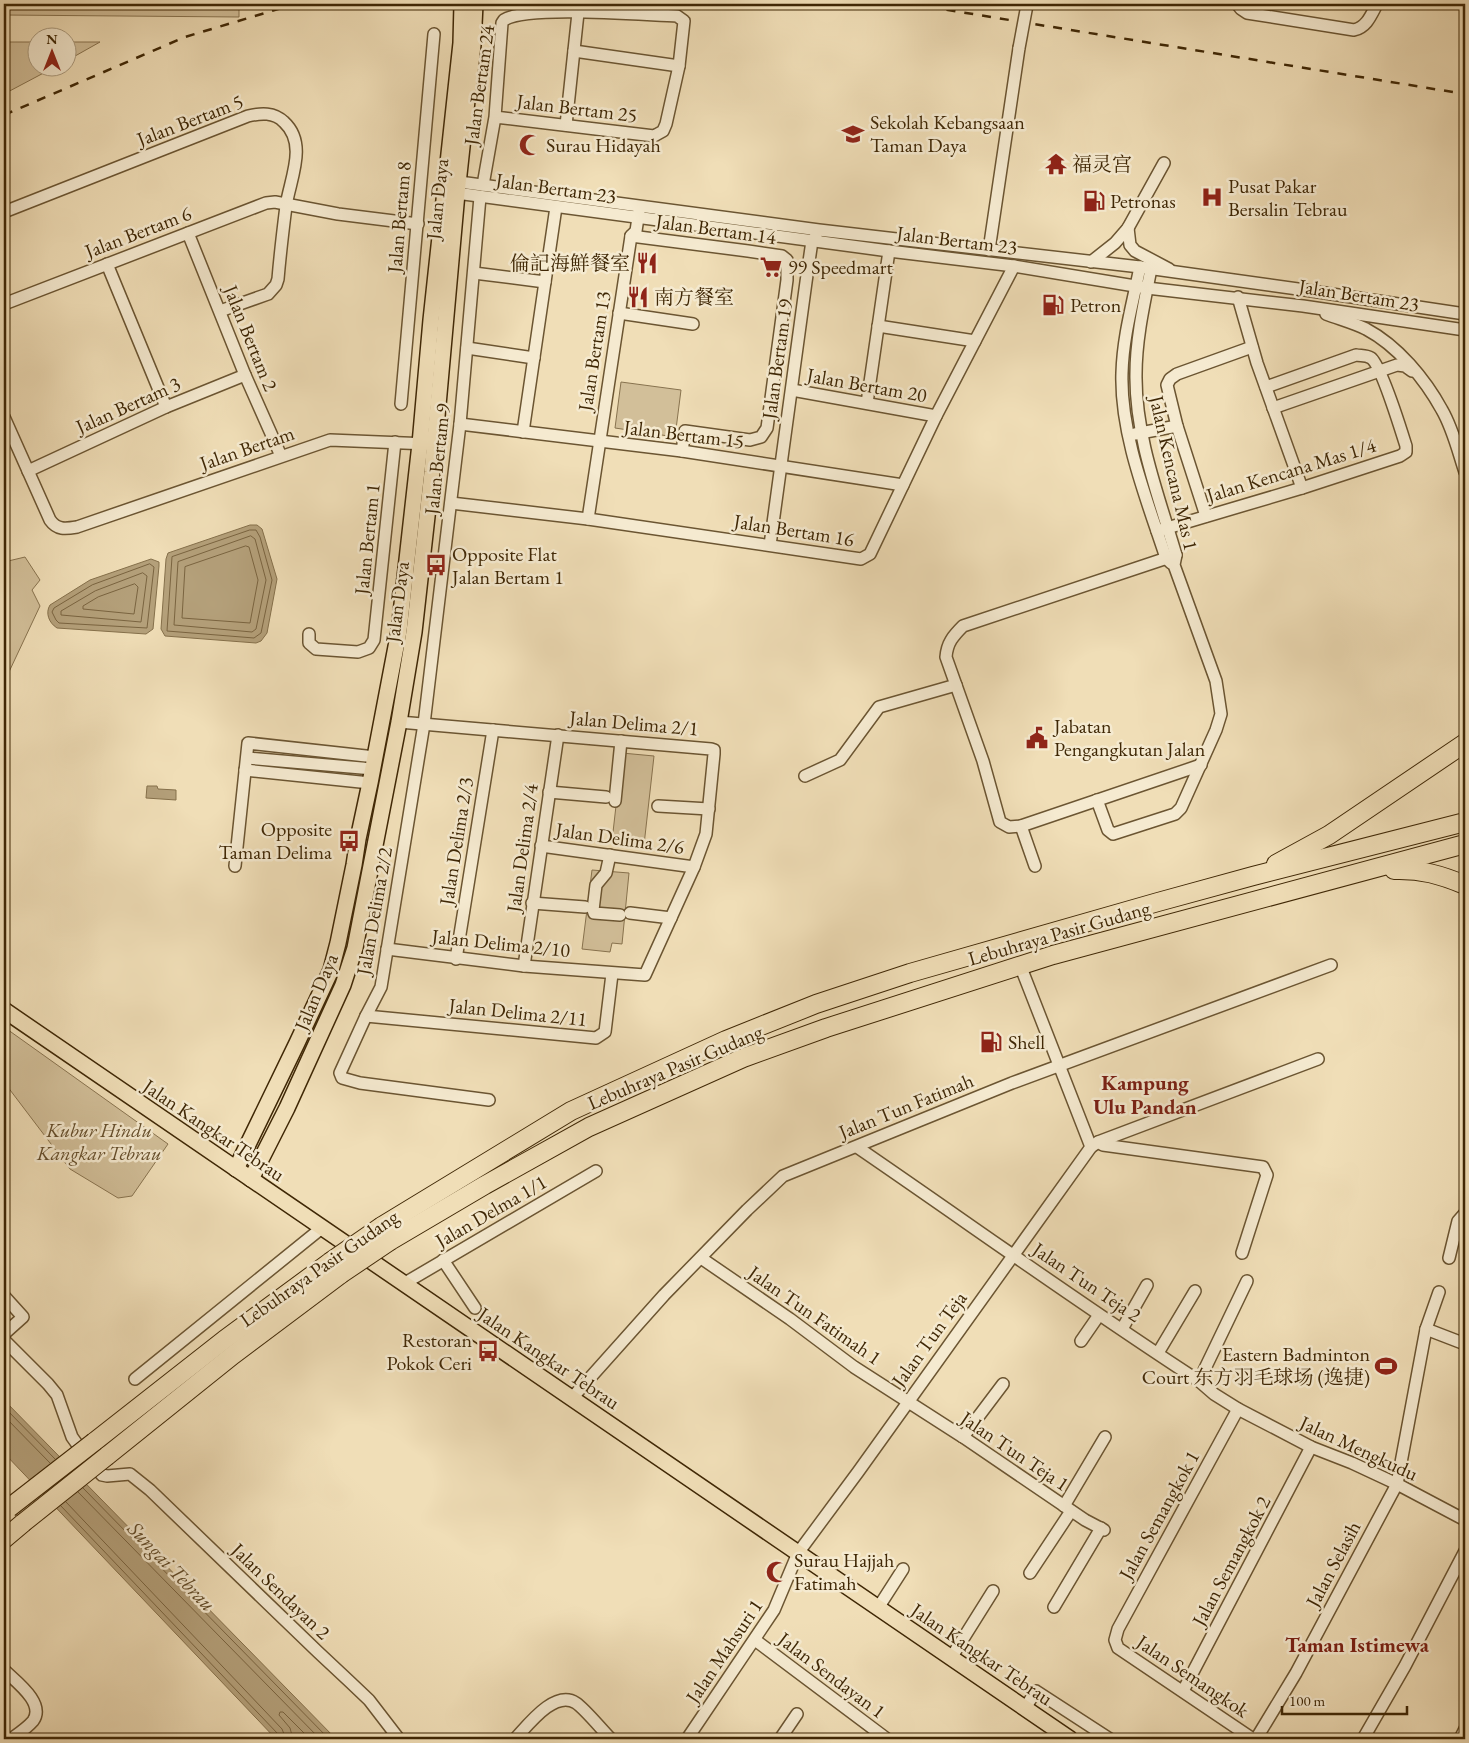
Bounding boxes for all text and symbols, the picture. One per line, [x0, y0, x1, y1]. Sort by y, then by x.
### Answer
street label: Jalan Bertam 24 [457, 23, 500, 149]
north arrow [28, 28, 78, 78]
text: N [46, 30, 58, 48]
street label: Jalan Bertam 25 [513, 87, 639, 128]
street label: Jalan Bertam 5 [131, 88, 247, 153]
place label: Sekolah Kebangsaan Taman Daya [870, 109, 1025, 158]
school or university icon: Sekolah Kebangsaan Taman Daya [840, 121, 866, 147]
mosque icon: Surau Hidayah [517, 132, 543, 158]
place label: Surau Hidayah [546, 132, 661, 158]
temple icon: 福灵宫 [1043, 151, 1069, 177]
place label: 福灵宫 [1072, 151, 1132, 177]
street label: Jalan Daya [420, 157, 454, 243]
street label: Jalan Bertam 8 [381, 160, 417, 276]
street label: Jalan Bertam 23 [492, 166, 618, 209]
place label: Pusat Pakar Bersalin Tebrau [1228, 173, 1348, 222]
hospital icon: Pusat Pakar Bersalin Tebrau [1199, 184, 1225, 210]
fuel station icon: Petronas [1081, 188, 1107, 214]
place label: Petronas [1110, 188, 1176, 214]
street label: Jalan Bertam 6 [79, 200, 195, 265]
street label: Jalan Bertam 14 [652, 207, 778, 250]
street label: Jalan Bertam 23 [893, 219, 1019, 260]
place label: 倫記海鮮餐室 [510, 250, 630, 276]
restaurant icon: 倫記海鮮餐室 [634, 250, 660, 276]
supermarket icon: 99 Speedmart [758, 254, 784, 280]
place label: 99 Speedmart [788, 254, 893, 280]
street label: Jalan Bertam 23 [1295, 272, 1421, 317]
street label: Jalan Bertam 2 [217, 279, 284, 395]
restaurant icon: 南方餐室 [625, 284, 651, 310]
place label: 南方餐室 [654, 284, 734, 310]
street label: Jalan Bertam 13 [571, 289, 616, 415]
fuel station icon: Petron [1040, 292, 1066, 318]
place label: Petron [1070, 292, 1122, 318]
street label: Jalan Bertam 19 [755, 297, 798, 423]
street label: Jalan Bertam 20 [803, 361, 929, 408]
street label: Jalan Bertam 3 [70, 370, 184, 440]
street label: Jalan Kencana Mas 1 [1143, 391, 1204, 553]
street label: Jalan Bertam 9 [418, 402, 456, 518]
street label: Jalan Bertam 15 [620, 413, 746, 454]
street label: Jalan Bertam [194, 420, 298, 477]
street label: Jalan Kencana Mas 1/4 [1201, 432, 1379, 509]
street label: Jalan Bertam 1 [348, 482, 386, 598]
street label: Jalan Bertam 16 [730, 507, 856, 552]
place label: Opposite Flat Jalan Bertam 1 [450, 541, 564, 590]
bus stop icon: Opposite Flat Jalan Bertam 1 [423, 552, 449, 578]
street label: Jalan Daya [379, 560, 415, 646]
street label: Jalan Delima 2/1 [566, 704, 700, 742]
place label: Jabatan Pengangkutan Jalan [1052, 713, 1206, 762]
public building icon: Jabatan Pengangkutan Jalan [1024, 725, 1050, 751]
street label: Jalan Delima 2/3 [433, 775, 479, 909]
street label: Jalan Delima 2/4 [500, 782, 544, 916]
place label: Opposite Taman Delima [219, 816, 332, 865]
street label: Jalan Delima 2/6 [552, 816, 686, 860]
bus stop icon: Opposite Taman Delima [336, 828, 362, 854]
street label: Jalan Delima 2/2 [350, 845, 398, 979]
street label: Lebuhraya Pasir Gudang [965, 895, 1153, 971]
street label: Jalan Delima 2/10 [429, 923, 572, 963]
street label: Jalan Daya [287, 949, 344, 1036]
street label: Jalan Delima 2/11 [446, 992, 588, 1032]
street label: Lebuhraya Pasir Gudang [583, 1018, 767, 1116]
fuel station icon: Shell [978, 1029, 1004, 1055]
place label: Shell [1008, 1029, 1045, 1055]
street label: Jalan Tun Fatimah [833, 1067, 977, 1146]
district label: Kampung Ulu Pandan [1093, 1069, 1197, 1120]
street label: Jalan Kangkar Tebrau [136, 1072, 290, 1187]
park label: Kubur Hindu Kangkar Tebrau [36, 1117, 161, 1166]
street label: Jalan Delma 1/1 [429, 1169, 551, 1254]
street label: Lebuhraya Pasir Gudang [235, 1203, 404, 1333]
street label: Jalan Tun Teja 2 [1026, 1235, 1147, 1328]
street label: Jalan Tun Fatimah 1 [742, 1258, 887, 1371]
street label: Jalan Tun Teja [884, 1286, 973, 1394]
street label: Jalan Kangkar Tebrau [471, 1300, 625, 1415]
place label: Restoran Pokok Ceri [386, 1327, 472, 1376]
bus stop icon: Restoran Pokok Ceri [475, 1338, 501, 1364]
place label: Eastern Badminton Court 东方羽毛球场 (逸捷) [1142, 1341, 1370, 1390]
sports icon: Eastern Badminton Court 东方羽毛球场 (逸捷) [1373, 1353, 1399, 1379]
street label: Jalan Tun Teja 1 [954, 1404, 1074, 1497]
street label: Jalan Mengkudu [1294, 1408, 1423, 1487]
street label: Jalan Semangkok 1 [1112, 1446, 1205, 1586]
street label: Jalan Semangkok 2 [1185, 1491, 1276, 1632]
water label: Sungai Tebrau [122, 1514, 222, 1617]
street label: Jalan Selasih [1299, 1517, 1366, 1613]
street label: Jalan Sendayan 2 [224, 1536, 336, 1645]
place label: Surau Hajjah Fatimah [794, 1547, 894, 1596]
mosque icon: Surau Hajjah Fatimah [764, 1559, 790, 1585]
street label: Jalan Mahsuri 1 [678, 1594, 768, 1710]
street label: Jalan Kangkar Tebrau [904, 1596, 1058, 1711]
street label: Jalan Sendayan 1 [771, 1625, 891, 1724]
street label: Jalan Semangkok [1130, 1628, 1255, 1724]
district label: Taman Istimewa [1285, 1631, 1430, 1658]
scale bar [1282, 1683, 1406, 1715]
text: 100 m [1289, 1691, 1326, 1710]

